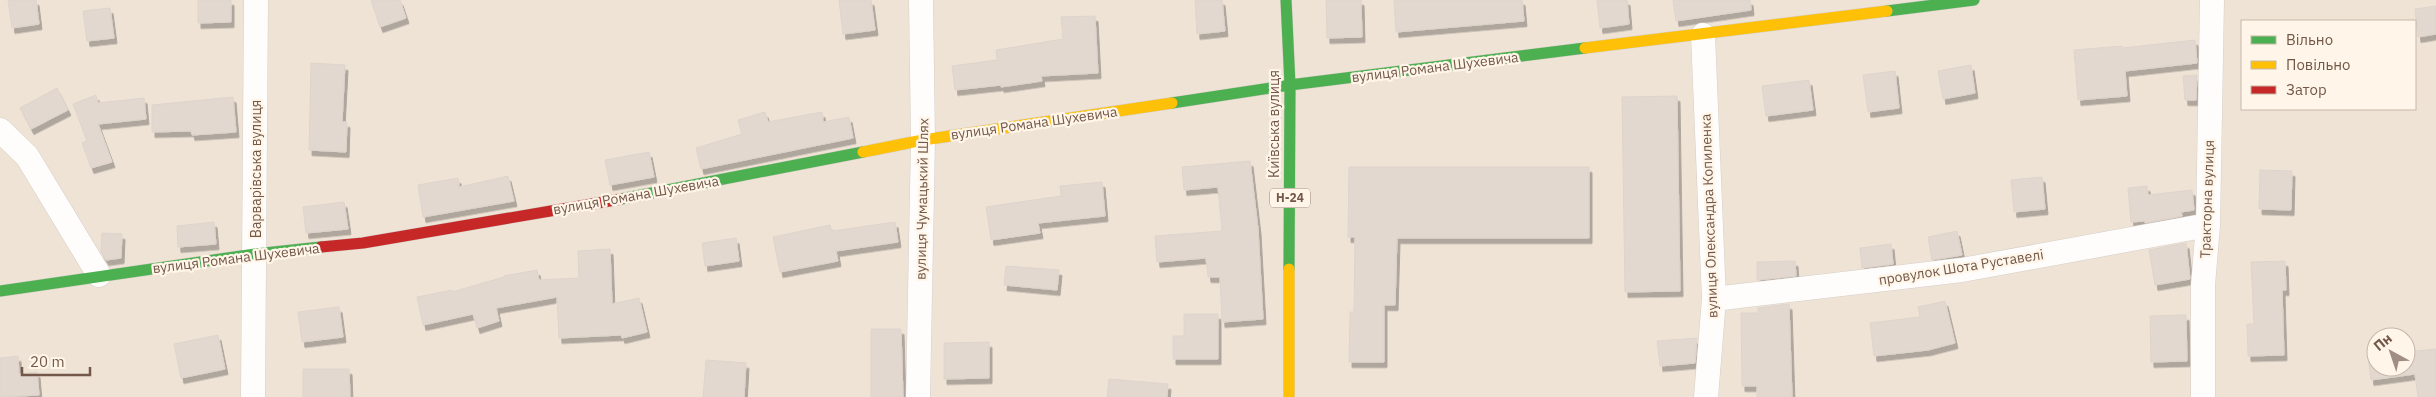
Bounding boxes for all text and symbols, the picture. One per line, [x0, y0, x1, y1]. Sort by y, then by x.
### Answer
legend [2241, 20, 2416, 110]
text: Вільно [2286, 30, 2333, 49]
street label: вулиця Романа Шухевича [1350, 48, 1520, 86]
text: Повільно [2286, 55, 2350, 74]
street label: Київська вулиця [1265, 70, 1283, 178]
text: Затор [2286, 80, 2327, 99]
street label: Варварівська вулиця [247, 100, 265, 238]
street label: вулиця Романа Шухевича [950, 102, 1119, 144]
street label: вулиця Олександра Копиленка [1696, 113, 1722, 319]
street label: вулиця Чумацький Шлях [912, 118, 932, 280]
street label: Тракторна вулиця [2196, 139, 2218, 259]
street label: вулиця Романа Шухевича [552, 171, 721, 218]
road number: Н-24 [1270, 188, 1310, 208]
street label: вулиця Романа Шухевича [151, 239, 321, 277]
street label: провулок Шота Руставелі [1877, 245, 2045, 289]
north arrow [2366, 327, 2416, 377]
text: Пн [2370, 329, 2396, 355]
scale bar [22, 344, 90, 376]
text: 20 m [30, 352, 65, 371]

